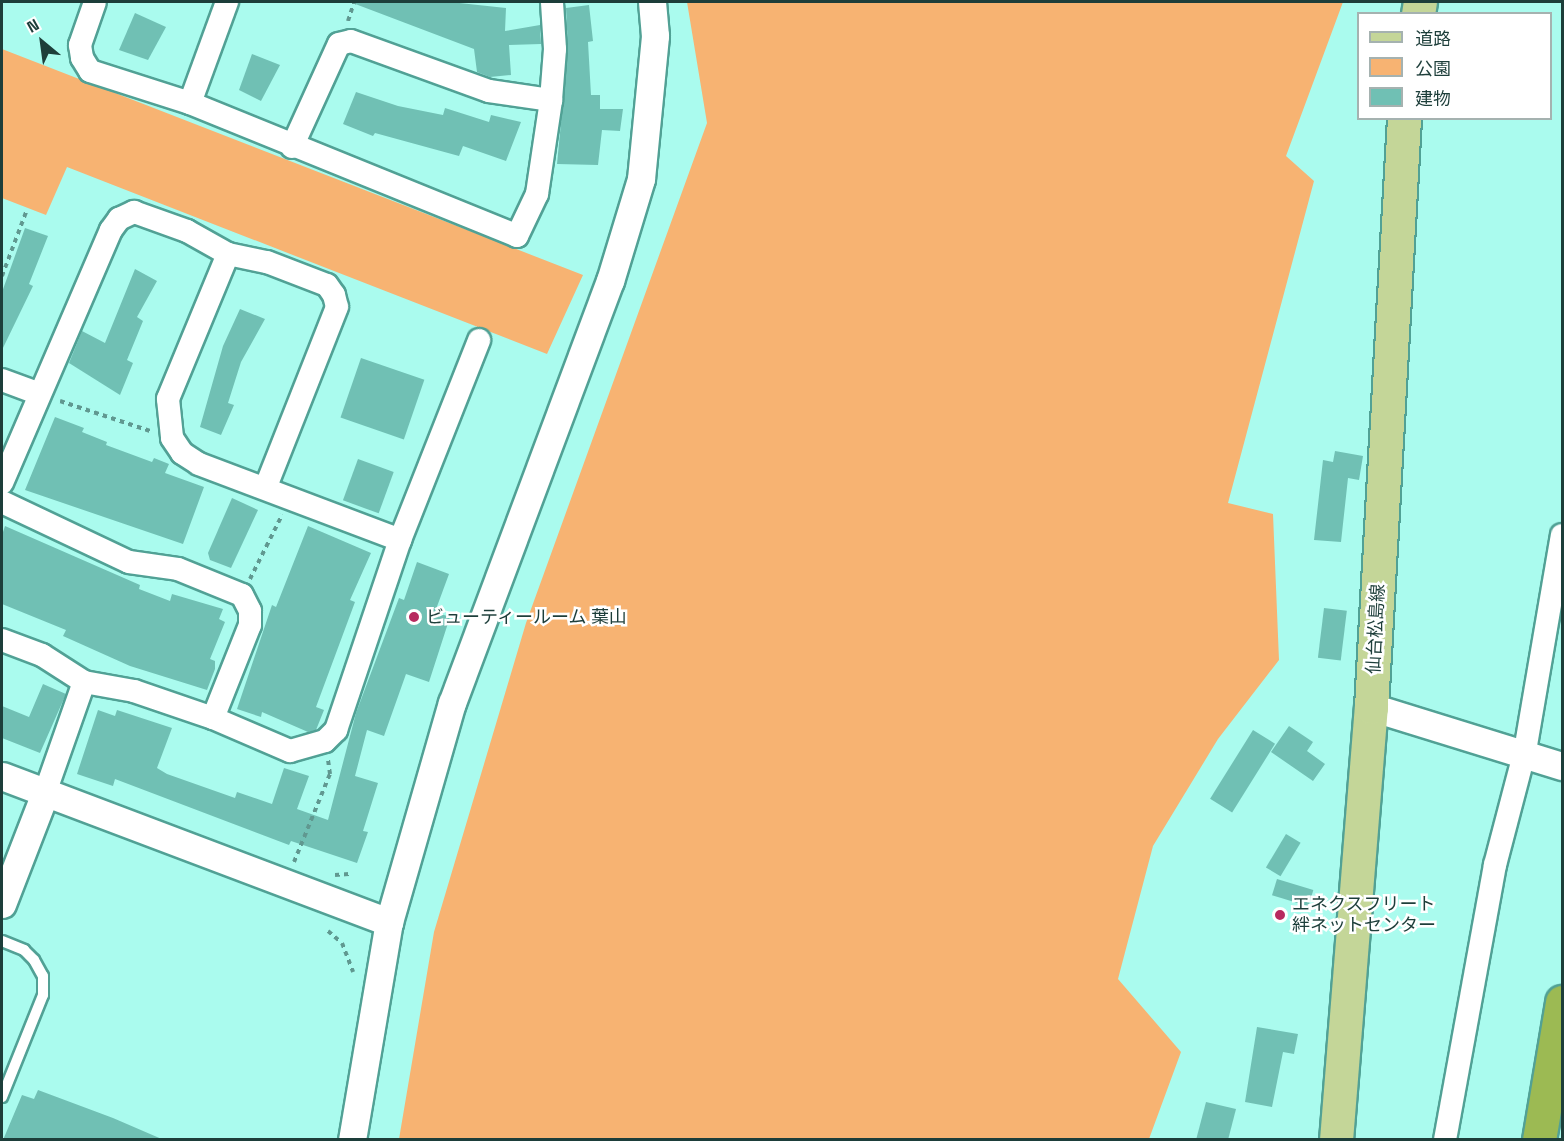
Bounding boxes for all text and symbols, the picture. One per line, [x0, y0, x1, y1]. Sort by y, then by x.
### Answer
north arrow [12, 12, 72, 72]
legend [1357, 12, 1552, 120]
text: N [23, 14, 43, 38]
text: 道路 [1415, 27, 1451, 50]
text: 公園 [1415, 57, 1451, 80]
text: 建物 [1415, 87, 1451, 110]
street label: 仙台松島線 [1363, 583, 1389, 675]
place label: ビューティールーム 葉山 [426, 606, 629, 628]
marker: ビューティールーム 葉山 [407, 610, 421, 624]
place label: エネクスフリート 絆ネットセンター [1292, 894, 1436, 936]
marker: エネクスフリート 絆ネットセンター [1273, 908, 1287, 922]

